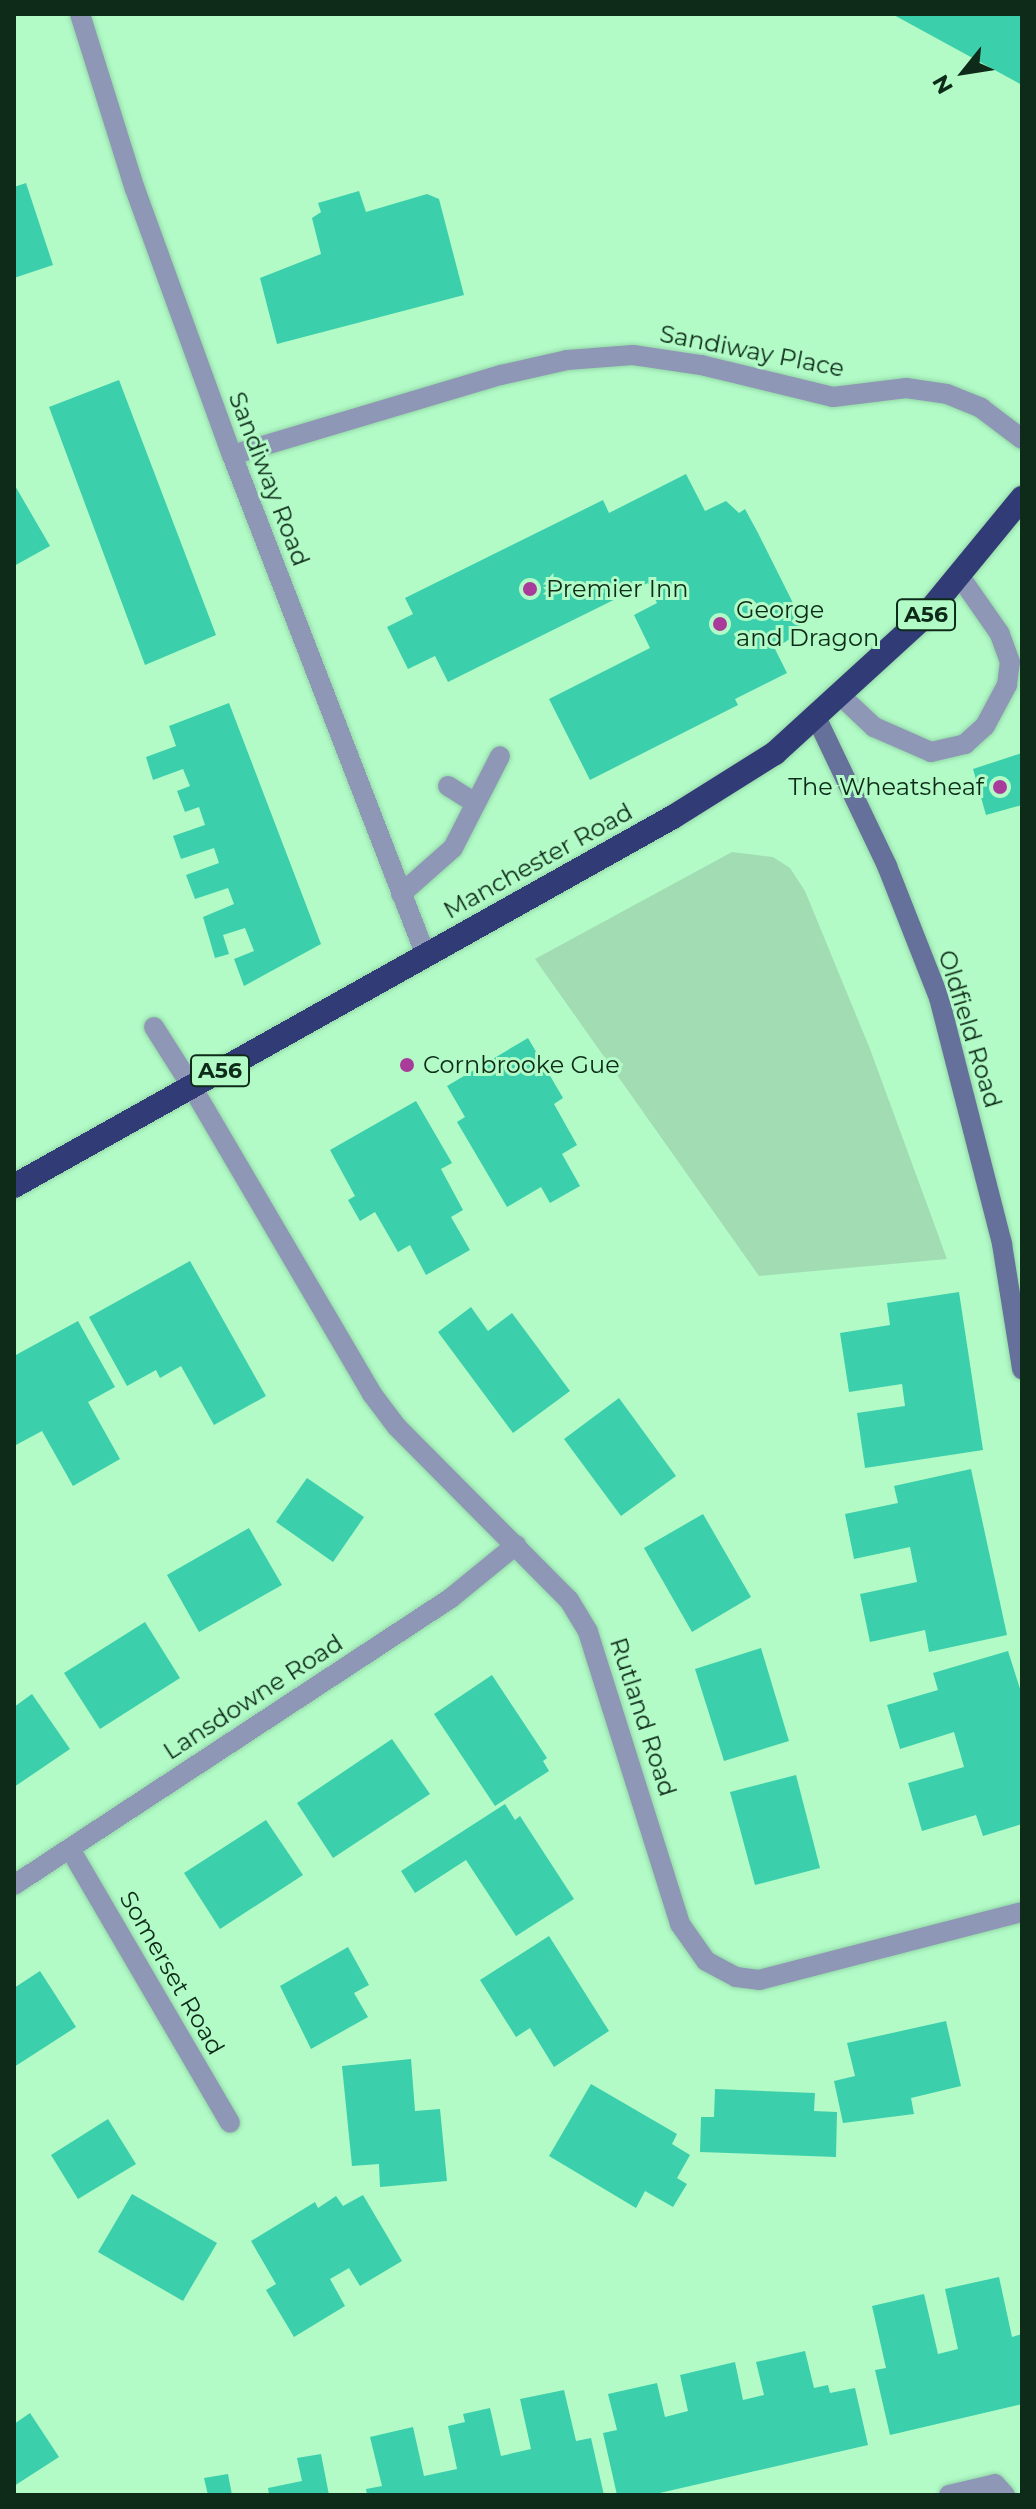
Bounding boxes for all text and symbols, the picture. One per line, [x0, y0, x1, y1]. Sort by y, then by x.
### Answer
north arrow [924, 32, 1004, 112]
text: N [927, 70, 959, 99]
street label: Sandiway Place [657, 319, 847, 383]
street label: Sandiway Road [223, 388, 315, 570]
place label: Premier Inn [546, 575, 689, 603]
marker: Premier Inn [521, 580, 539, 598]
place label: George and Dragon [736, 596, 879, 652]
road number: A56 [896, 597, 956, 633]
marker: George and Dragon [711, 615, 729, 633]
place label: The Wheatsheaf [788, 773, 984, 801]
marker: The Wheatsheaf [991, 778, 1009, 796]
street label: Manchester Road [439, 797, 637, 925]
street label: Oldfield Road [932, 947, 1008, 1111]
place label: Cornbrooke Gue [423, 1051, 620, 1079]
road number: A56 [190, 1053, 250, 1089]
marker: Cornbrooke Gue [398, 1056, 416, 1074]
street label: Lansdowne Road [158, 1628, 348, 1766]
street label: Rutland Road [604, 1634, 682, 1800]
street label: Somerset Road [113, 1886, 231, 2060]

